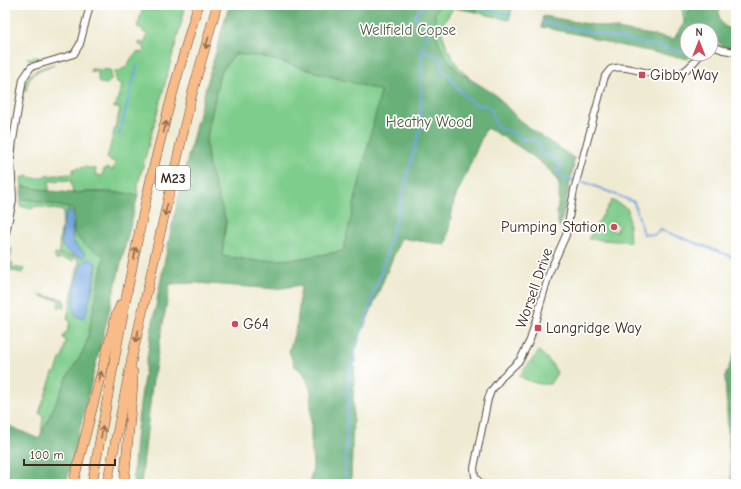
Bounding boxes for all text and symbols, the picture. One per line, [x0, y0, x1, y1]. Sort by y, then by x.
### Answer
park label: Wellfield Copse [360, 21, 457, 39]
north arrow [679, 22, 719, 62]
text: N [695, 26, 703, 39]
one-way arrow [203, 36, 210, 49]
place label: Gibby Way [650, 66, 719, 84]
marker: Gibby Way [637, 70, 647, 80]
park label: Heathy Wood [386, 113, 472, 131]
one-way arrow [162, 121, 169, 134]
road number: M23 [156, 166, 190, 190]
one-way arrow [161, 203, 169, 216]
place label: Pumping Station [501, 218, 606, 236]
marker: Pumping Station [609, 222, 619, 232]
street label: Worsell Drive [512, 245, 556, 331]
one-way arrow [131, 247, 139, 260]
place label: G64 [243, 315, 269, 333]
marker: G64 [230, 319, 240, 329]
place label: Langridge Way [546, 319, 642, 337]
marker: Langridge Way [533, 323, 543, 333]
one-way arrow [133, 330, 141, 343]
one-way arrow [97, 371, 105, 384]
one-way arrow [98, 426, 106, 439]
scale bar [24, 441, 115, 467]
text: 100 m [30, 448, 63, 462]

